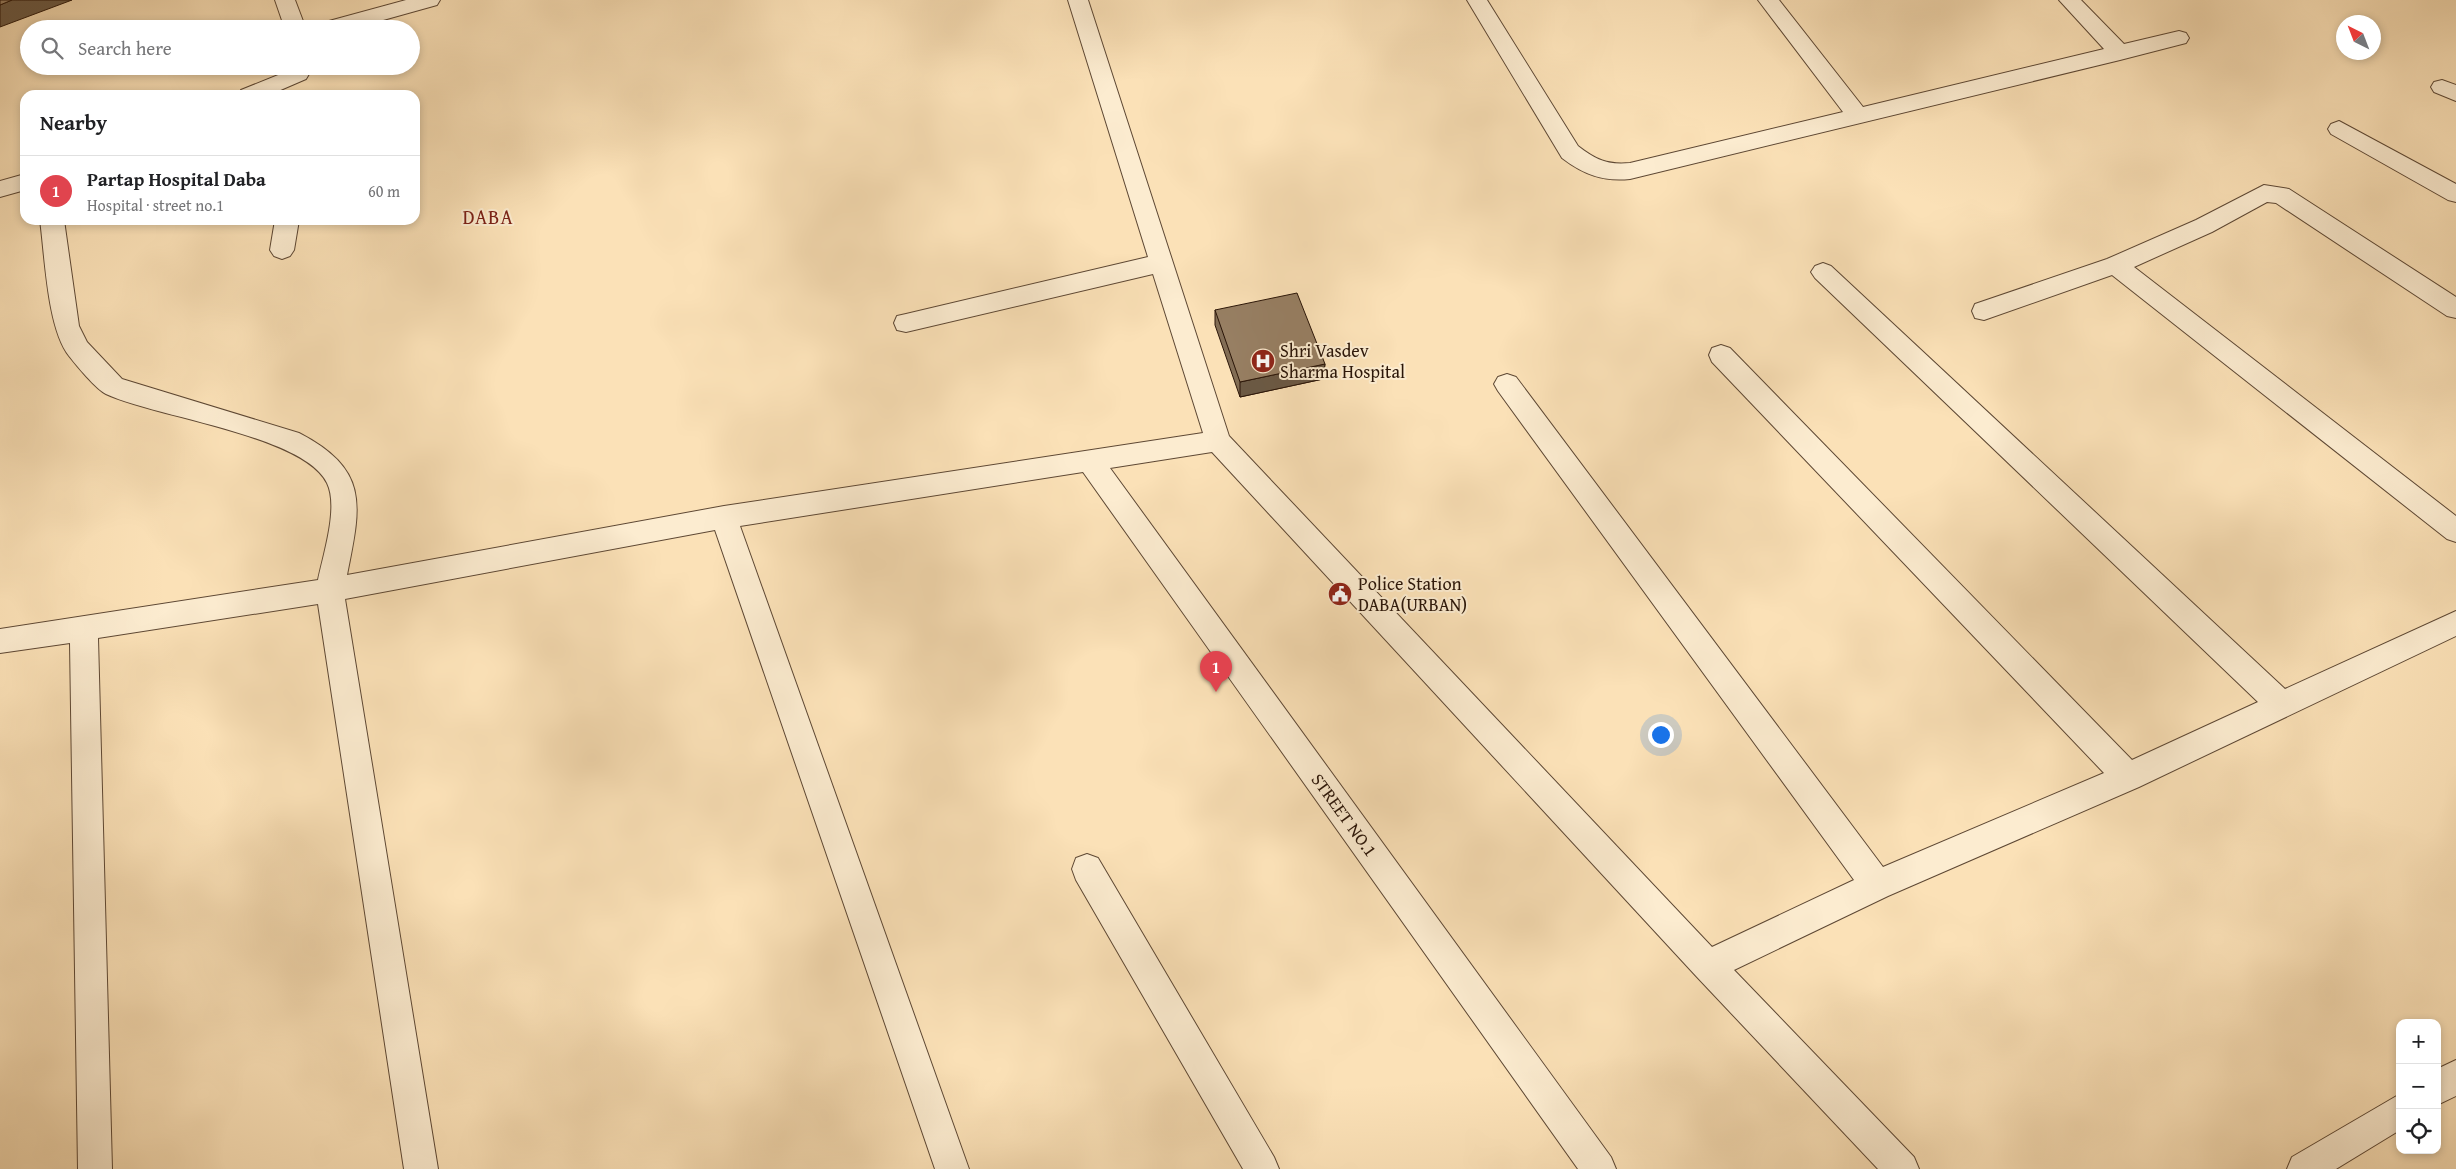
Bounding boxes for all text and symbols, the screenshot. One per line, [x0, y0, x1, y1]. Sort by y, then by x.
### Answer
north arrow [2336, 15, 2381, 60]
search box [20, 20, 420, 75]
icon: search [38, 34, 66, 62]
text: Search here [78, 34, 172, 62]
text: Nearby [40, 107, 107, 138]
text: Partap Hospital Daba [87, 165, 266, 193]
text: 1 [52, 179, 60, 203]
text: 60 m [368, 179, 400, 203]
text: Hospital · street no.1 [87, 193, 224, 217]
district label: DABA [462, 202, 514, 231]
place label: Shri Vasdev Sharma Hospital [1280, 337, 1405, 385]
hospital icon: Shri Vasdev Sharma Hospital [1250, 348, 1276, 374]
place label: Police Station DABA(URBAN) [1358, 570, 1467, 618]
public building icon: Police Station DABA(URBAN) [1327, 581, 1353, 607]
pin: 1 [1200, 651, 1232, 692]
your location [1648, 722, 1674, 748]
street label: STREET NO.1 [1305, 767, 1384, 862]
map controls [2396, 1019, 2441, 1154]
button: + [2396, 1019, 2441, 1064]
button: − [2396, 1064, 2441, 1109]
button: locate [2396, 1109, 2441, 1154]

